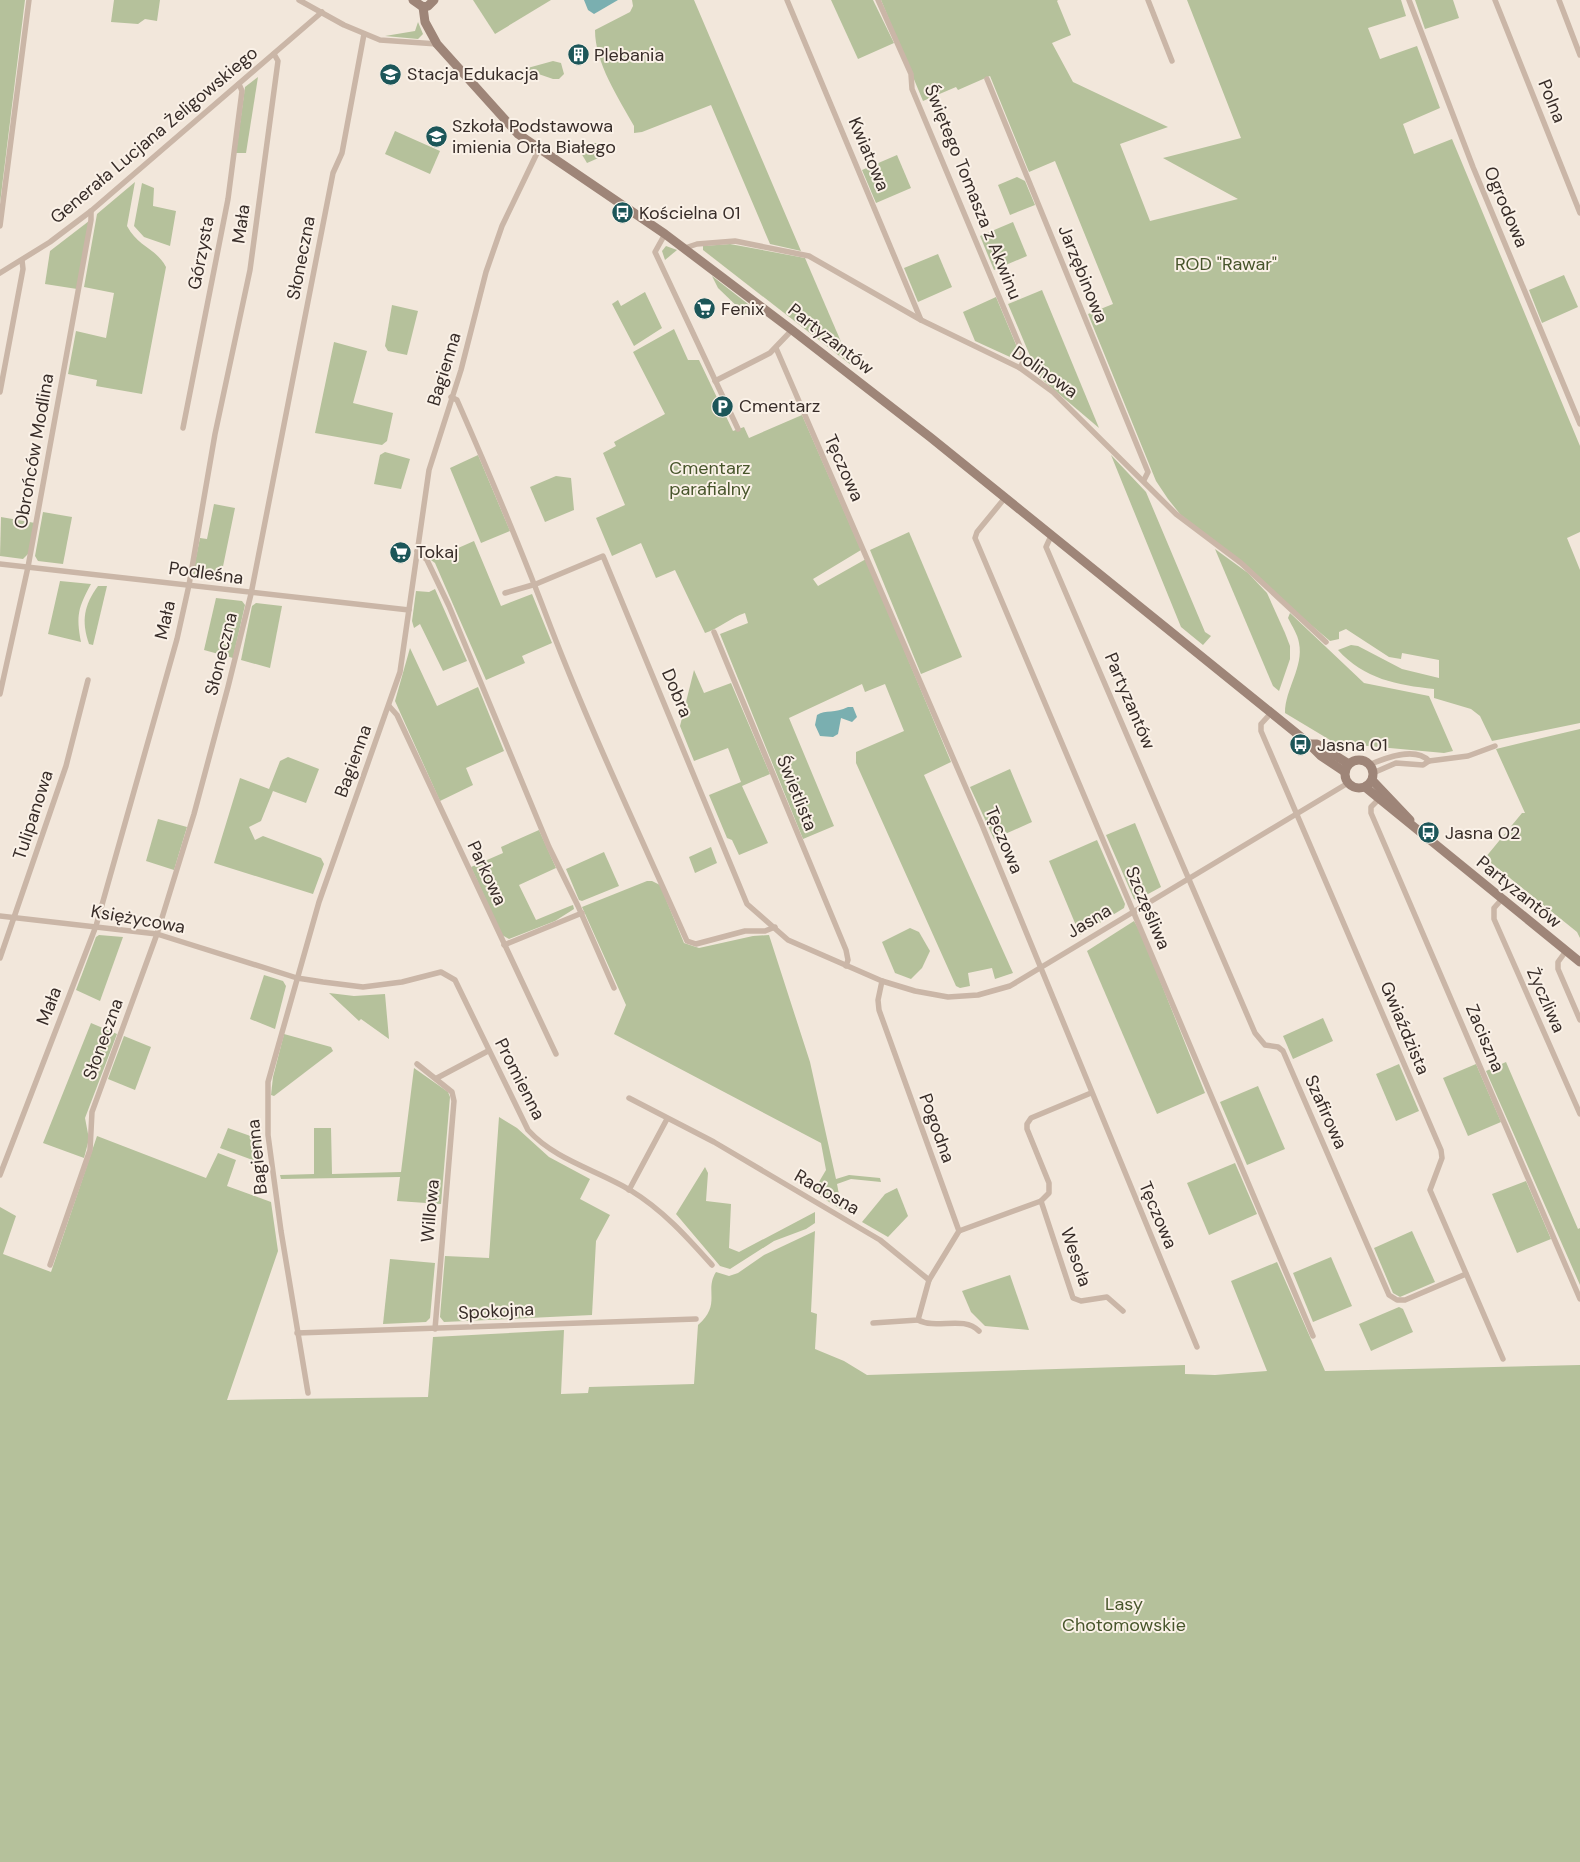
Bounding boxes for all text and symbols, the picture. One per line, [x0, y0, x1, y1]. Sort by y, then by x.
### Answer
street label: Generała Lucjana Żeligowskiego [45, 41, 263, 229]
building icon: Plebania [566, 43, 590, 67]
place label: Plebania [594, 43, 664, 67]
school or university icon: Stacja Edukacja [379, 62, 403, 86]
place label: Stacja Edukacja [407, 62, 539, 86]
street label: Polna [1532, 76, 1572, 126]
street label: Świętego Tomasza z Akwinu [919, 81, 1027, 303]
street label: Kwiatowa [843, 113, 895, 195]
place label: Szkoła Podstawowa imienia Orła Białego [452, 114, 616, 159]
school or university icon: Szkoła Podstawowa imienia Orła Białego [424, 124, 448, 148]
street label: Ogrodowa [1478, 163, 1534, 251]
bus stop icon: Kościelna 01 [611, 201, 635, 225]
place label: Kościelna 01 [639, 201, 740, 225]
street label: Mała [226, 203, 256, 245]
street label: Górzysta [182, 214, 220, 292]
street label: Słoneczna [281, 214, 321, 302]
street label: Jarzębinowa [1053, 222, 1113, 326]
park label: ROD "Rawar" [1175, 252, 1277, 276]
supermarket icon: Fenix [693, 297, 717, 321]
place label: Fenix [721, 297, 764, 321]
street label: Partyzantów [783, 298, 879, 380]
street label: Bagienna [421, 329, 467, 409]
street label: Dolinowa [1007, 341, 1083, 403]
street label: Obrońców Modlina [9, 371, 59, 531]
parking icon: Cmentarz [711, 394, 735, 418]
place label: Cmentarz [739, 394, 820, 418]
street label: Tęczowa [819, 431, 869, 505]
park label: Cmentarz parafialny [669, 456, 751, 501]
supermarket icon: Tokaj [388, 540, 412, 564]
place label: Tokaj [416, 540, 458, 564]
street label: Podleśna [167, 556, 245, 590]
street label: Mała [149, 598, 181, 642]
street label: Słoneczna [199, 610, 243, 698]
street label: Partyzantów [1099, 649, 1161, 753]
street label: Dobra [656, 665, 698, 721]
street label: Bagienna [329, 721, 377, 801]
bus stop icon: Jasna 01 [1289, 733, 1313, 757]
place label: Jasna 01 [1317, 733, 1388, 757]
street label: Świetlista [771, 752, 823, 834]
street label: Tulipanowa [7, 767, 59, 863]
street label: Tęczowa [979, 803, 1029, 877]
bus stop icon: Jasna 02 [1417, 821, 1441, 845]
place label: Jasna 02 [1445, 821, 1520, 845]
street label: Parkowa [462, 837, 512, 909]
street label: Partyzantów [1472, 850, 1567, 934]
street label: Szczęśliwa [1120, 863, 1176, 953]
street label: Jasna [1062, 898, 1116, 944]
street label: Księżycowa [89, 899, 187, 939]
street label: Życzliwa [1521, 964, 1571, 1036]
street label: Gwiaździsta [1375, 978, 1435, 1078]
street label: Mała [31, 983, 67, 1029]
street label: Słoneczna [77, 995, 129, 1083]
street label: Zaciszna [1460, 1000, 1510, 1076]
street label: Promienna [489, 1034, 551, 1124]
street label: Szafirowa [1299, 1071, 1353, 1153]
street label: Pogodna [913, 1090, 961, 1166]
street label: Bagienna [241, 1118, 273, 1196]
street label: Radosna [790, 1164, 864, 1220]
street label: Willowa [415, 1178, 445, 1244]
street label: Tęczowa [1133, 1178, 1183, 1252]
street label: Wesoła [1055, 1224, 1097, 1290]
street label: Spokojna [457, 1297, 535, 1325]
park label: Lasy Chotomowskie [1062, 1592, 1186, 1637]

